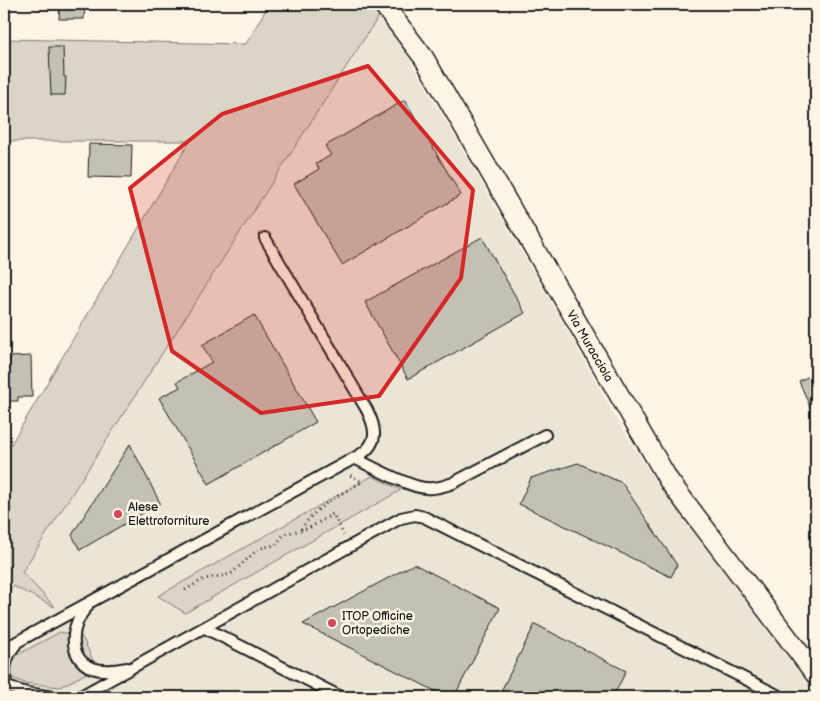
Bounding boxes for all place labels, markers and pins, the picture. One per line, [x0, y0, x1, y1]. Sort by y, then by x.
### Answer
place label: Alese Elettroforniture [128, 500, 209, 529]
marker: Alese Elettroforniture [112, 508, 124, 520]
place label: ITOP Officine Ortopediche [342, 609, 413, 638]
marker: ITOP Officine Ortopediche [326, 617, 338, 629]

